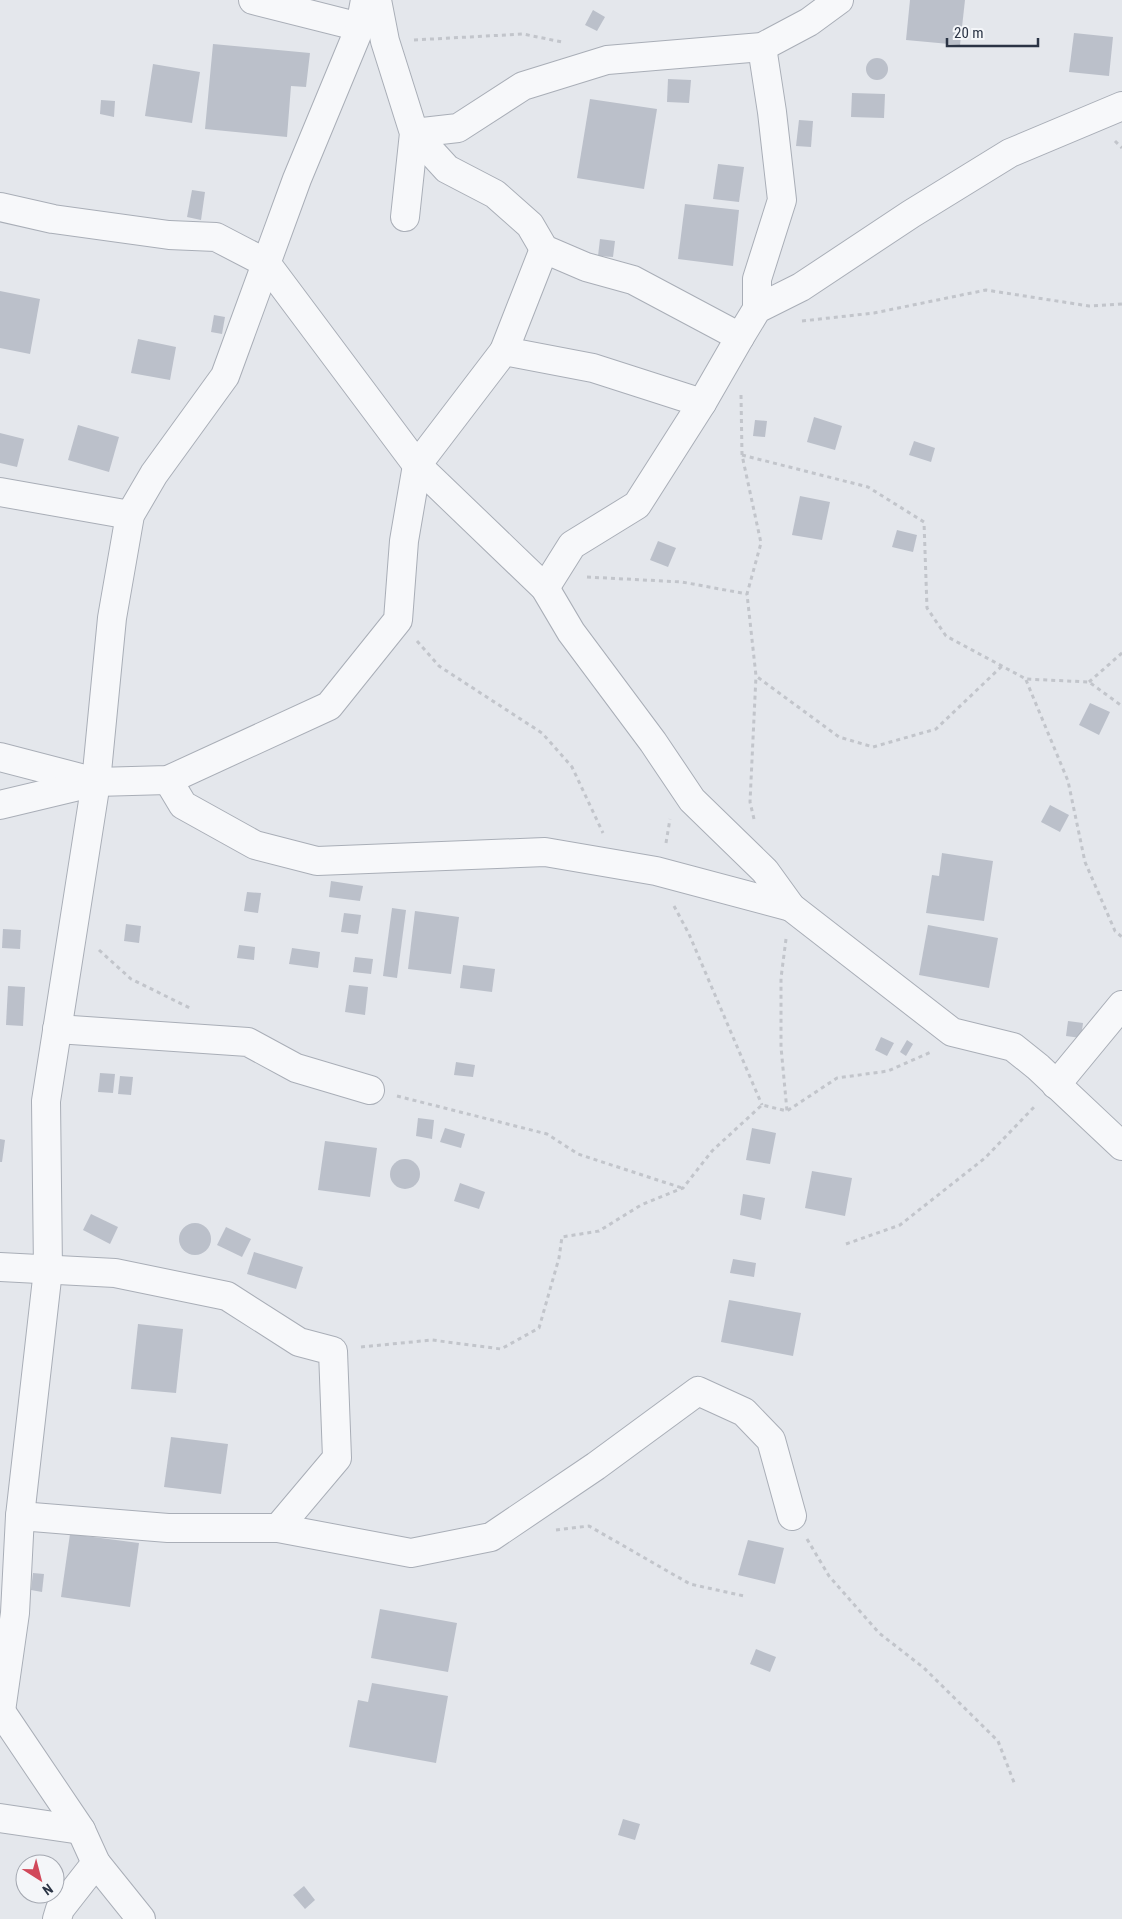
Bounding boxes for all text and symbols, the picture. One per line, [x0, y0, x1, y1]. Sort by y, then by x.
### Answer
scale bar [947, 15, 1038, 47]
text: 20 m [954, 24, 984, 42]
north arrow [15, 1854, 65, 1904]
text: N [39, 1881, 56, 1899]

